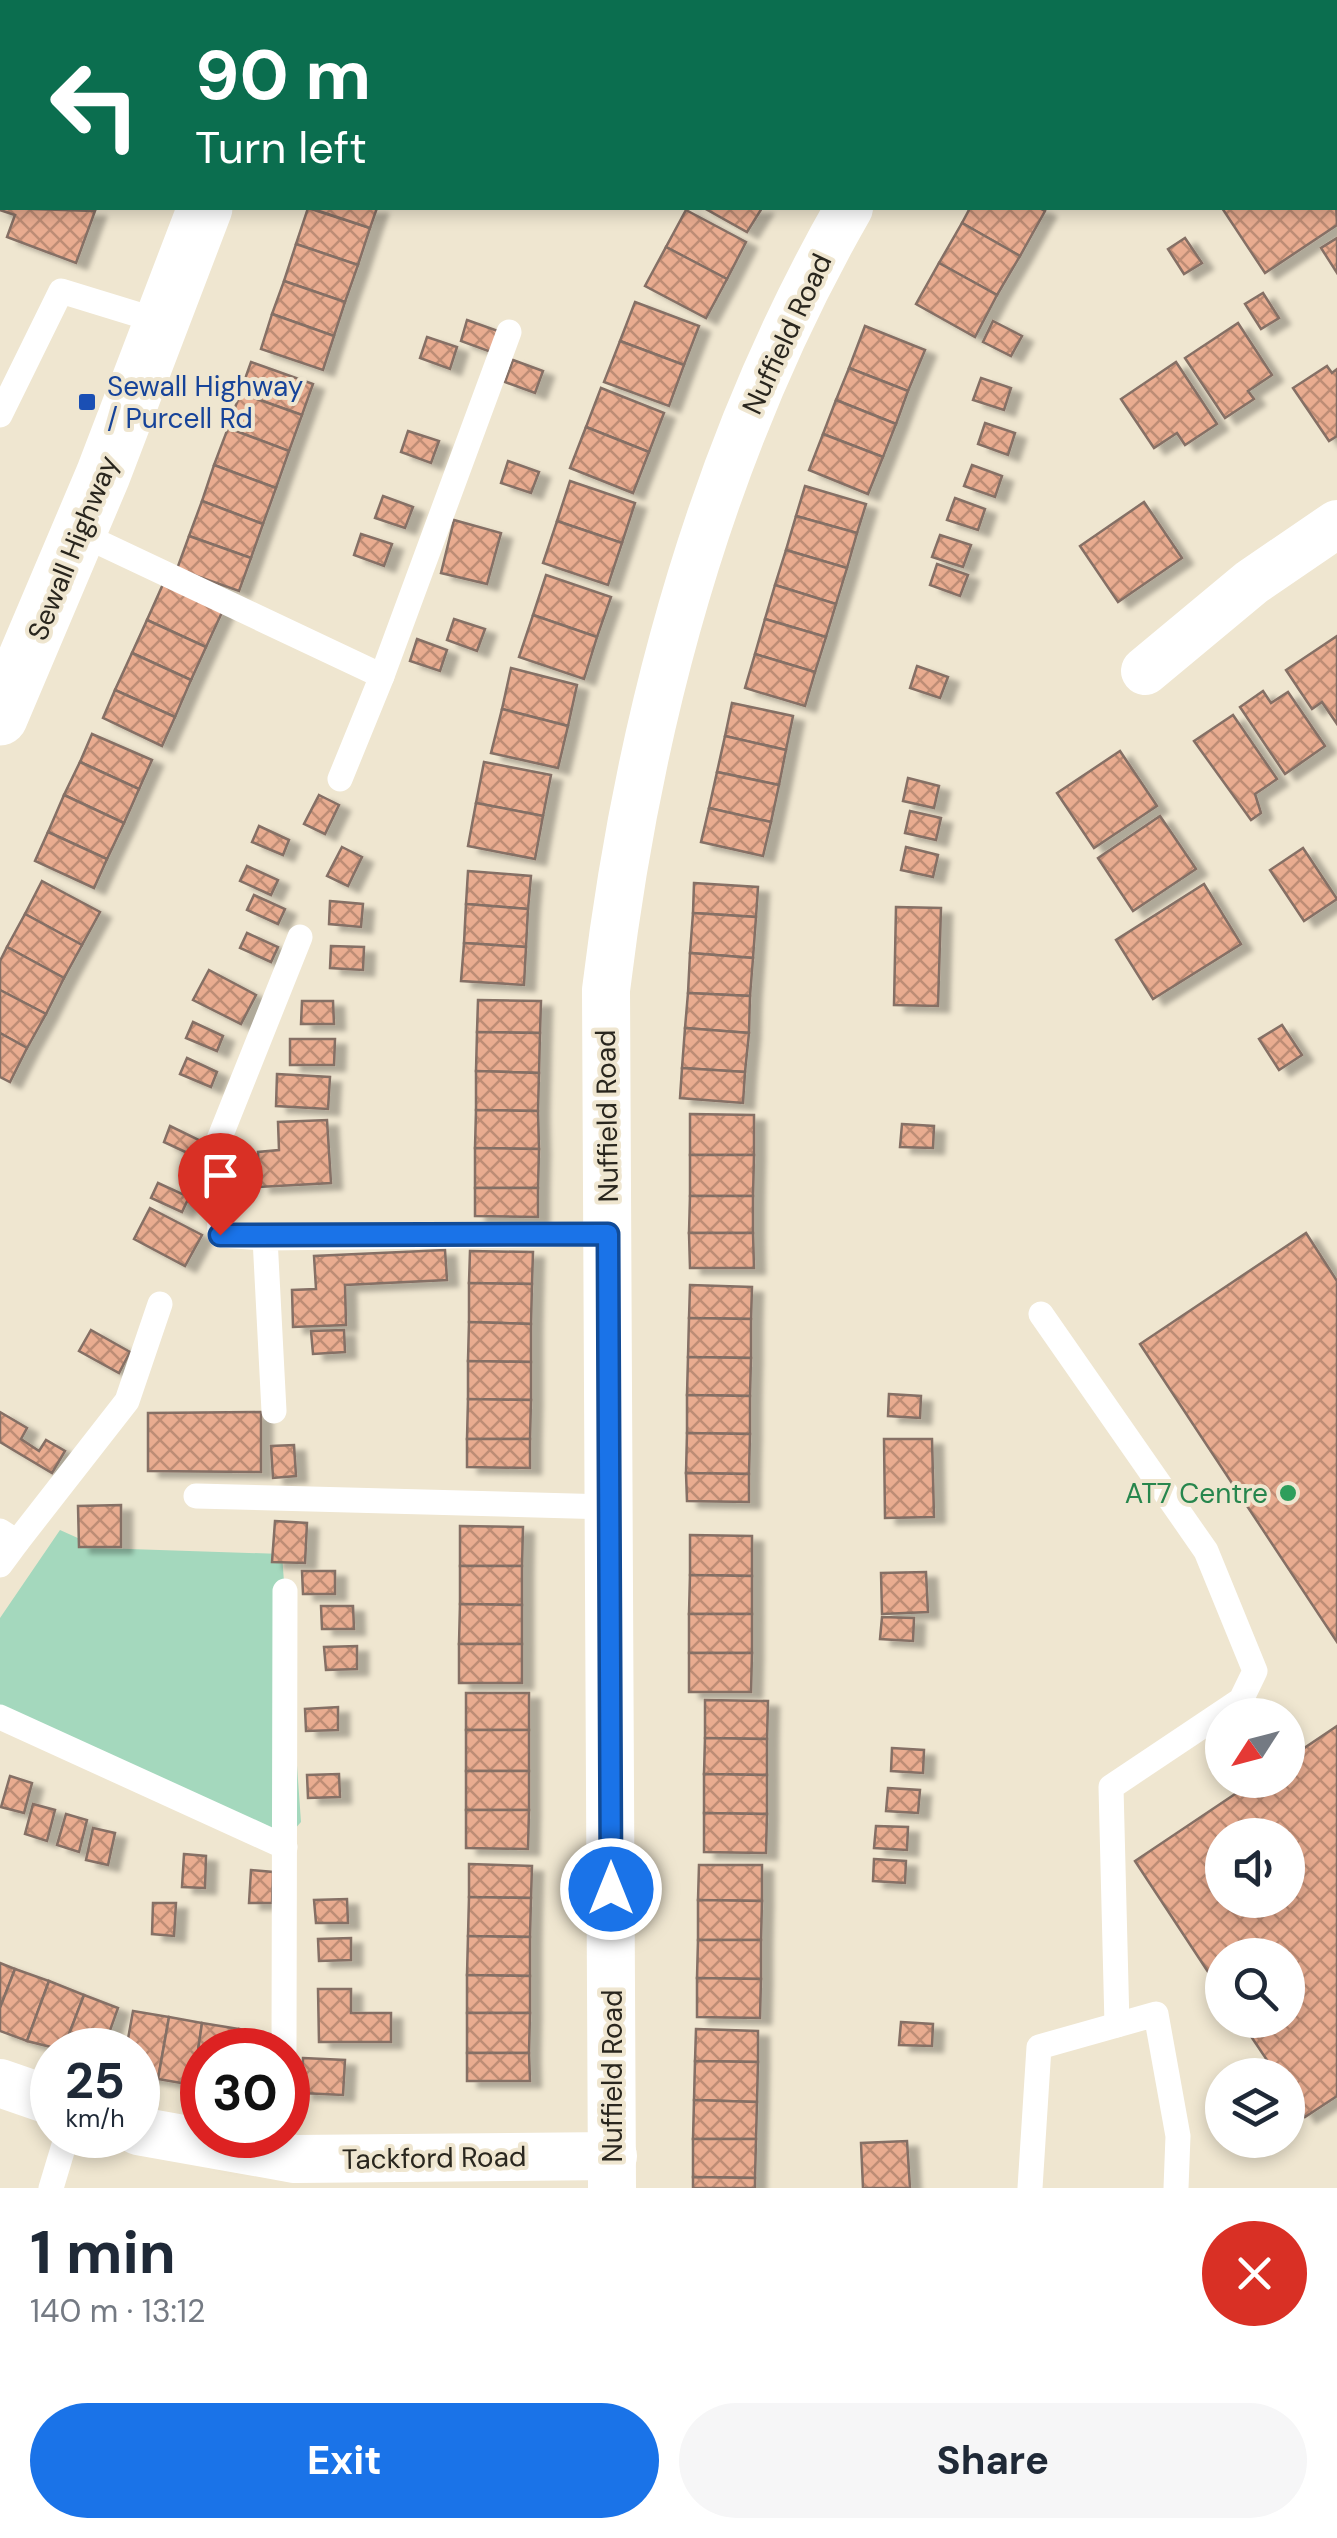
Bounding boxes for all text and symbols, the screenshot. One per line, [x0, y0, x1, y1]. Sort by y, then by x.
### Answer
text: 90 m [195, 30, 371, 121]
icon: left [30, 40, 160, 170]
text: Turn left [195, 118, 367, 177]
street label: Nuffield Road [734, 248, 840, 420]
place label: Sewall Highway / Purcell Rd [107, 368, 303, 437]
marker: Sewall Highway / Purcell Rd [76, 391, 98, 413]
street label: Sewall Highway [19, 450, 127, 646]
street label: Nuffield Road [587, 1029, 627, 1203]
pin [178, 1133, 263, 1236]
icon: arrive [193, 1148, 248, 1203]
place label: AT7 Centre [1125, 1475, 1268, 1512]
marker: AT7 Centre [1277, 1482, 1299, 1504]
north arrow [1205, 1698, 1305, 1798]
map controls [1205, 1698, 1305, 2158]
button: sound [1205, 1818, 1305, 1918]
position arrow [559, 1837, 663, 1941]
button: search [1205, 1938, 1305, 2038]
street label: Nuffield Road [594, 1989, 631, 2163]
speed limit sign: 30 [180, 2028, 310, 2158]
text: 25 [65, 2048, 125, 2114]
button: layers [1205, 2058, 1305, 2158]
text: km/h [65, 2102, 125, 2135]
street label: Tackford Road [341, 2138, 527, 2178]
text: 1 min [30, 2213, 176, 2292]
button: close [1202, 2221, 1307, 2326]
text: 140 m · 13:12 [30, 2290, 205, 2332]
button: Exit [30, 2403, 659, 2518]
button: Share [679, 2403, 1307, 2518]

